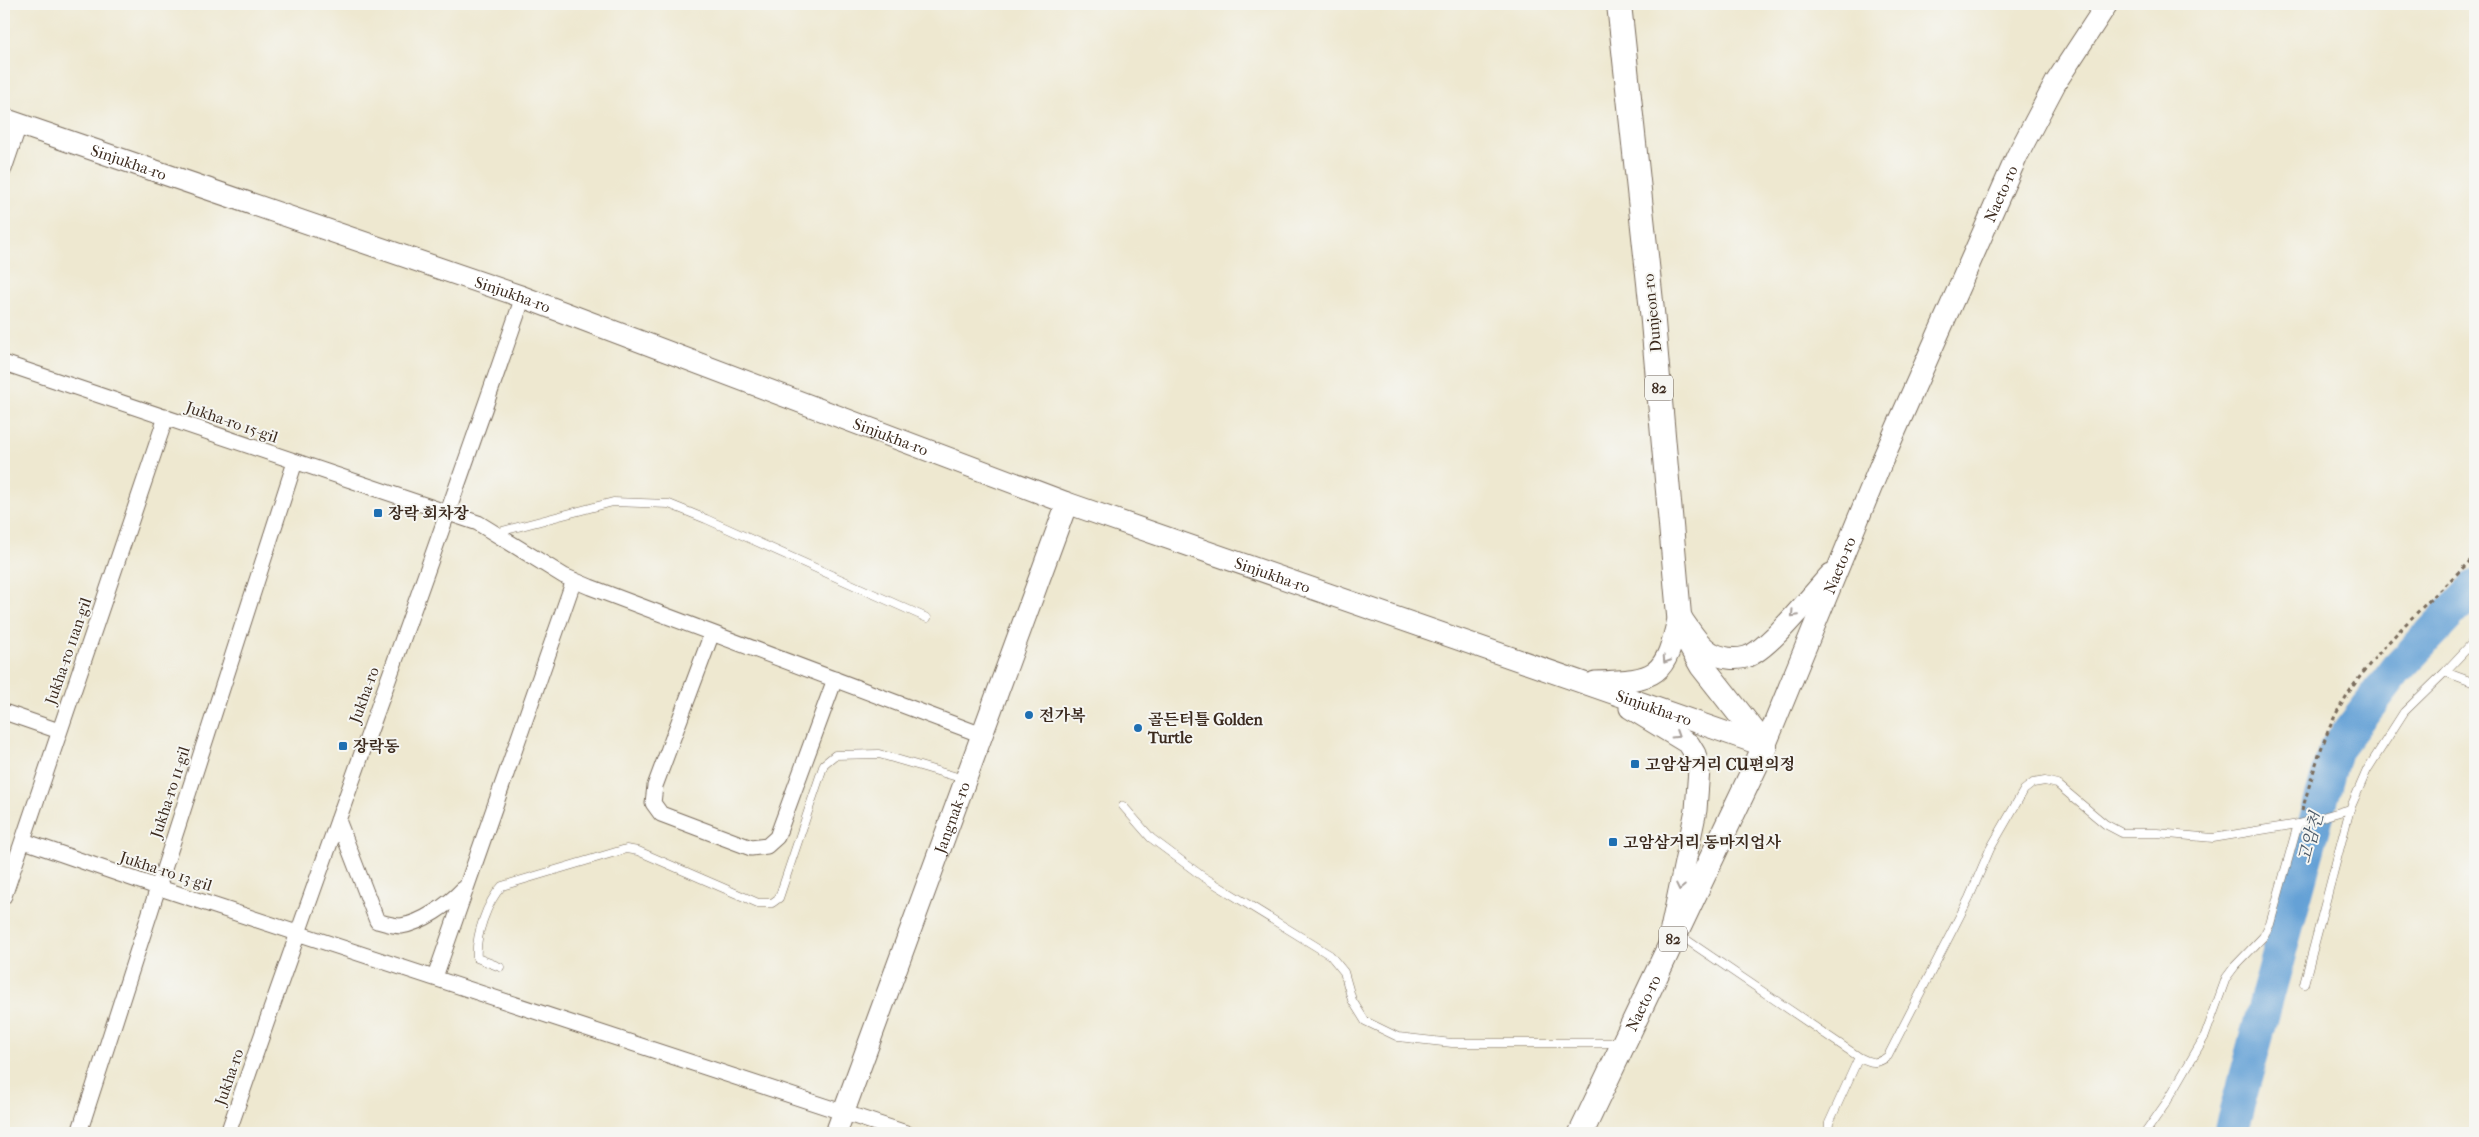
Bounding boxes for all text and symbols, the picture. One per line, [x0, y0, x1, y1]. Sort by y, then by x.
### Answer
street label: Sinjukha-ro [88, 140, 169, 184]
street label: Naeto-ro [1980, 162, 2021, 225]
street label: Sinjukha-ro [472, 272, 553, 316]
street label: Dunjeon-ro [1638, 273, 1666, 353]
road number: 82 [1645, 376, 1673, 400]
street label: Jukha-ro 15-gil [181, 397, 281, 447]
street label: Sinjukha-ro [851, 413, 931, 459]
place label: 장락 회차장 [388, 504, 469, 523]
marker: 장락 회차장 [372, 507, 384, 519]
street label: Naeto-ro [1819, 534, 1859, 596]
street label: Sinjukha-ro [1232, 553, 1313, 597]
street label: Jukha-ro 11an-gil [40, 594, 95, 709]
one-way arrow [1791, 608, 1800, 617]
one-way arrow [1663, 654, 1672, 663]
street label: Jukha-ro [344, 664, 383, 728]
street label: Sinjukha-ro [1614, 685, 1694, 729]
place label: 전가복 [1039, 706, 1086, 725]
marker: 전가복 [1023, 709, 1035, 721]
place label: 골든터틀 Golden Turtle [1147, 710, 1264, 747]
marker: 골든터틀 Golden Turtle [1132, 722, 1144, 734]
one-way arrow [1671, 729, 1680, 739]
place label: 장락동 [353, 737, 400, 756]
marker: 장락동 [337, 740, 349, 752]
street label: Jukha-ro 11-gil [146, 743, 194, 842]
place label: 고암삼거리 CU편의정 [1645, 755, 1795, 774]
marker: 고암삼거리 CU편의정 [1629, 758, 1641, 770]
street label: Jangnak-ro [929, 779, 973, 858]
water label: 고암천 [2294, 809, 2328, 866]
place label: 고암삼거리 동마지업사 [1623, 833, 1782, 852]
marker: 고암삼거리 동마지업사 [1607, 836, 1619, 848]
street label: Jukha-ro 13-gil [115, 847, 215, 895]
one-way arrow [1675, 882, 1686, 891]
road number: 82 [1659, 926, 1687, 952]
street label: Naeto-ro [1621, 972, 1664, 1034]
street label: Jukha-ro [210, 1046, 247, 1110]

